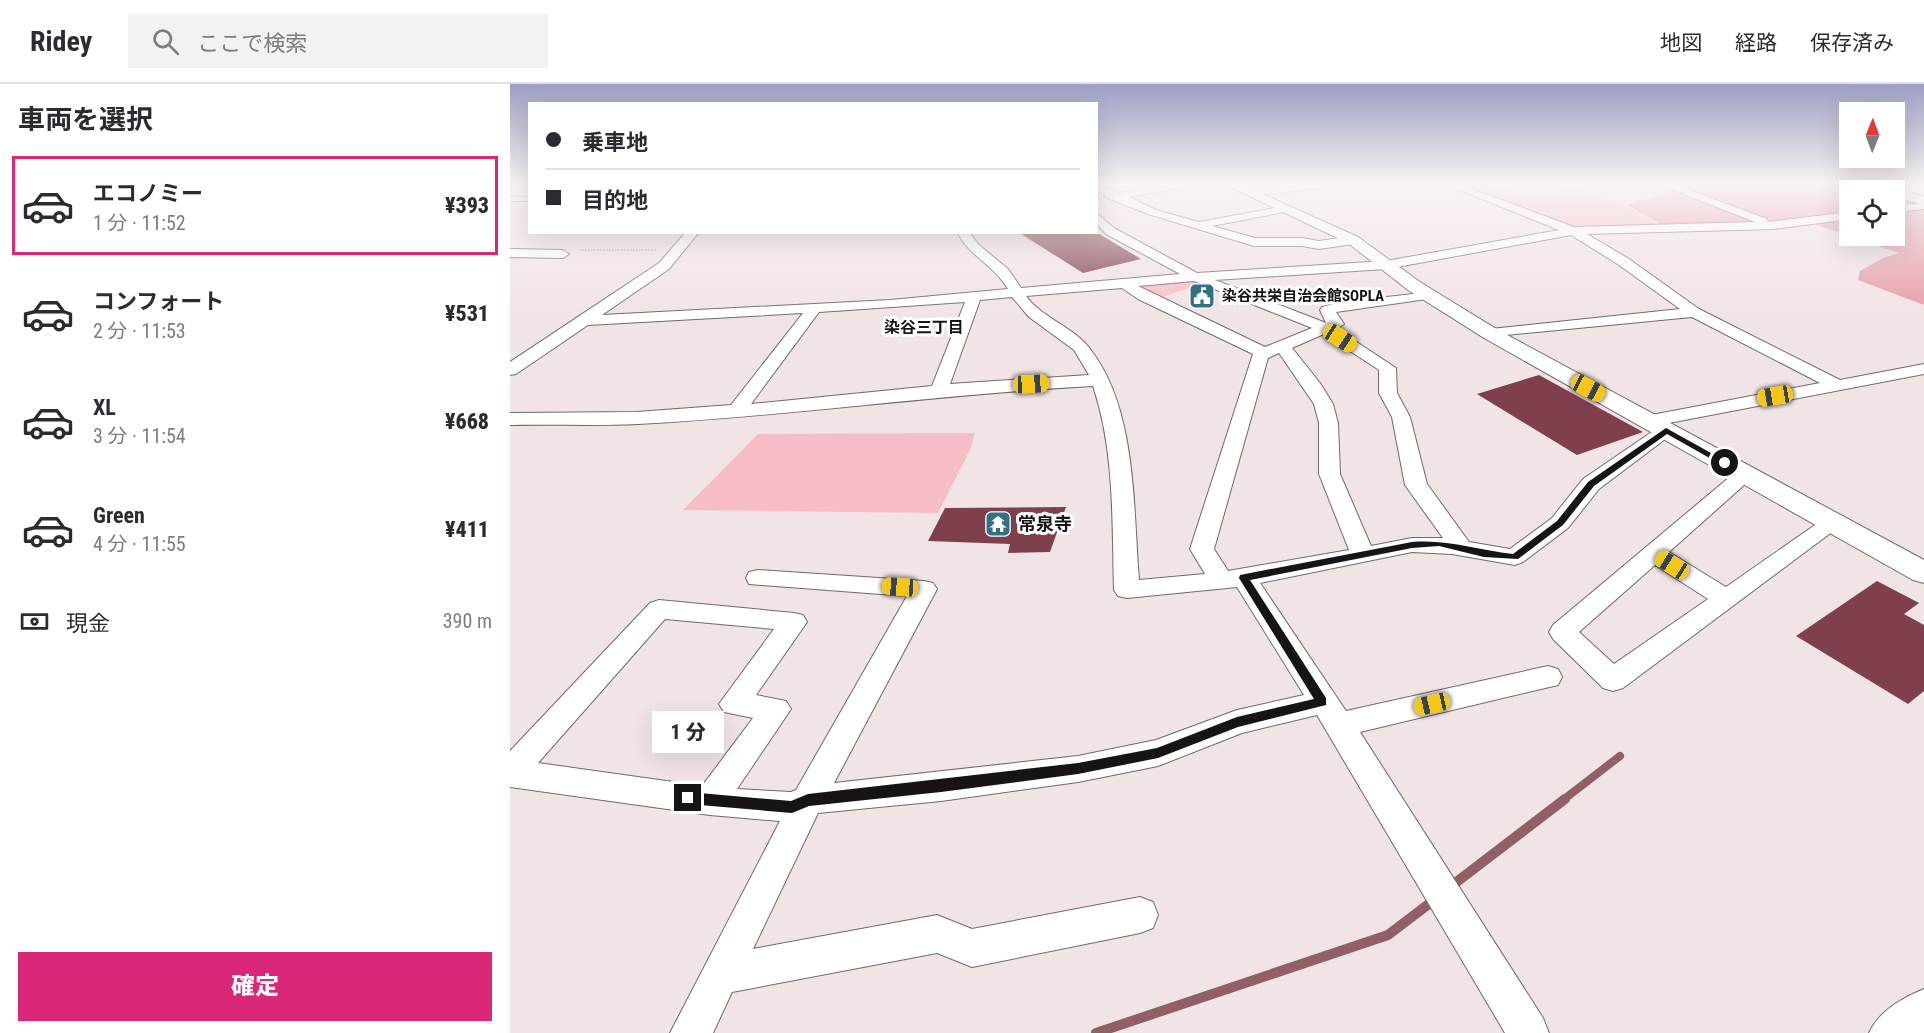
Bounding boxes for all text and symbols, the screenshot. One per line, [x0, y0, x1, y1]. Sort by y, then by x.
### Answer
search box [128, 14, 548, 68]
text: Ridey [30, 25, 92, 58]
icon: search [149, 25, 182, 58]
text: ここで検索 [197, 31, 307, 56]
text: 地図 [1660, 31, 1702, 55]
text: 経路 [1735, 31, 1777, 55]
text: 保存済み [1810, 31, 1894, 55]
north arrow [1839, 102, 1905, 168]
map controls [1839, 102, 1905, 246]
text: 車両を選択 [18, 104, 153, 136]
text: 乗車地 [582, 130, 648, 155]
icon: car [21, 179, 75, 233]
button: locate [1839, 180, 1905, 246]
text: エコノミー [93, 181, 203, 206]
text: 目的地 [582, 188, 648, 213]
text: ¥393 [445, 193, 489, 218]
text: 1 分 · 11:52 [93, 211, 186, 235]
public building icon: 染谷共栄自治会館SOPLA [1187, 281, 1217, 311]
icon: car [21, 287, 75, 341]
place label: 染谷共栄自治会館SOPLA [1222, 287, 1384, 305]
text: コンフォート [93, 289, 224, 314]
text: ¥531 [445, 301, 489, 326]
district label: 染谷三丁目 [884, 318, 964, 337]
text: 2 分 · 11:53 [93, 319, 186, 343]
car [1320, 321, 1360, 355]
car [1568, 372, 1608, 404]
car [1013, 374, 1049, 394]
car [1756, 384, 1794, 408]
icon: car [21, 395, 75, 449]
text: XL [93, 395, 116, 420]
text: ¥668 [445, 409, 489, 434]
text: 3 分 · 11:54 [93, 424, 186, 448]
route start [1711, 449, 1738, 476]
icon: car [21, 503, 75, 557]
text: Green [93, 503, 145, 528]
temple icon: 常泉寺 [983, 509, 1013, 539]
place label: 常泉寺 [1018, 513, 1072, 534]
text: ¥411 [445, 517, 489, 542]
text: 4 分 · 11:55 [93, 532, 186, 556]
car [1652, 548, 1692, 582]
car [881, 577, 919, 597]
icon: cash [18, 605, 51, 638]
text: 390 m [443, 609, 492, 633]
text: 現金 [66, 611, 110, 636]
car [1412, 691, 1452, 717]
callout: 1 分 [652, 711, 724, 753]
text: 1 分 [671, 720, 705, 744]
route end [674, 784, 701, 811]
button: 確定 [18, 952, 492, 1021]

